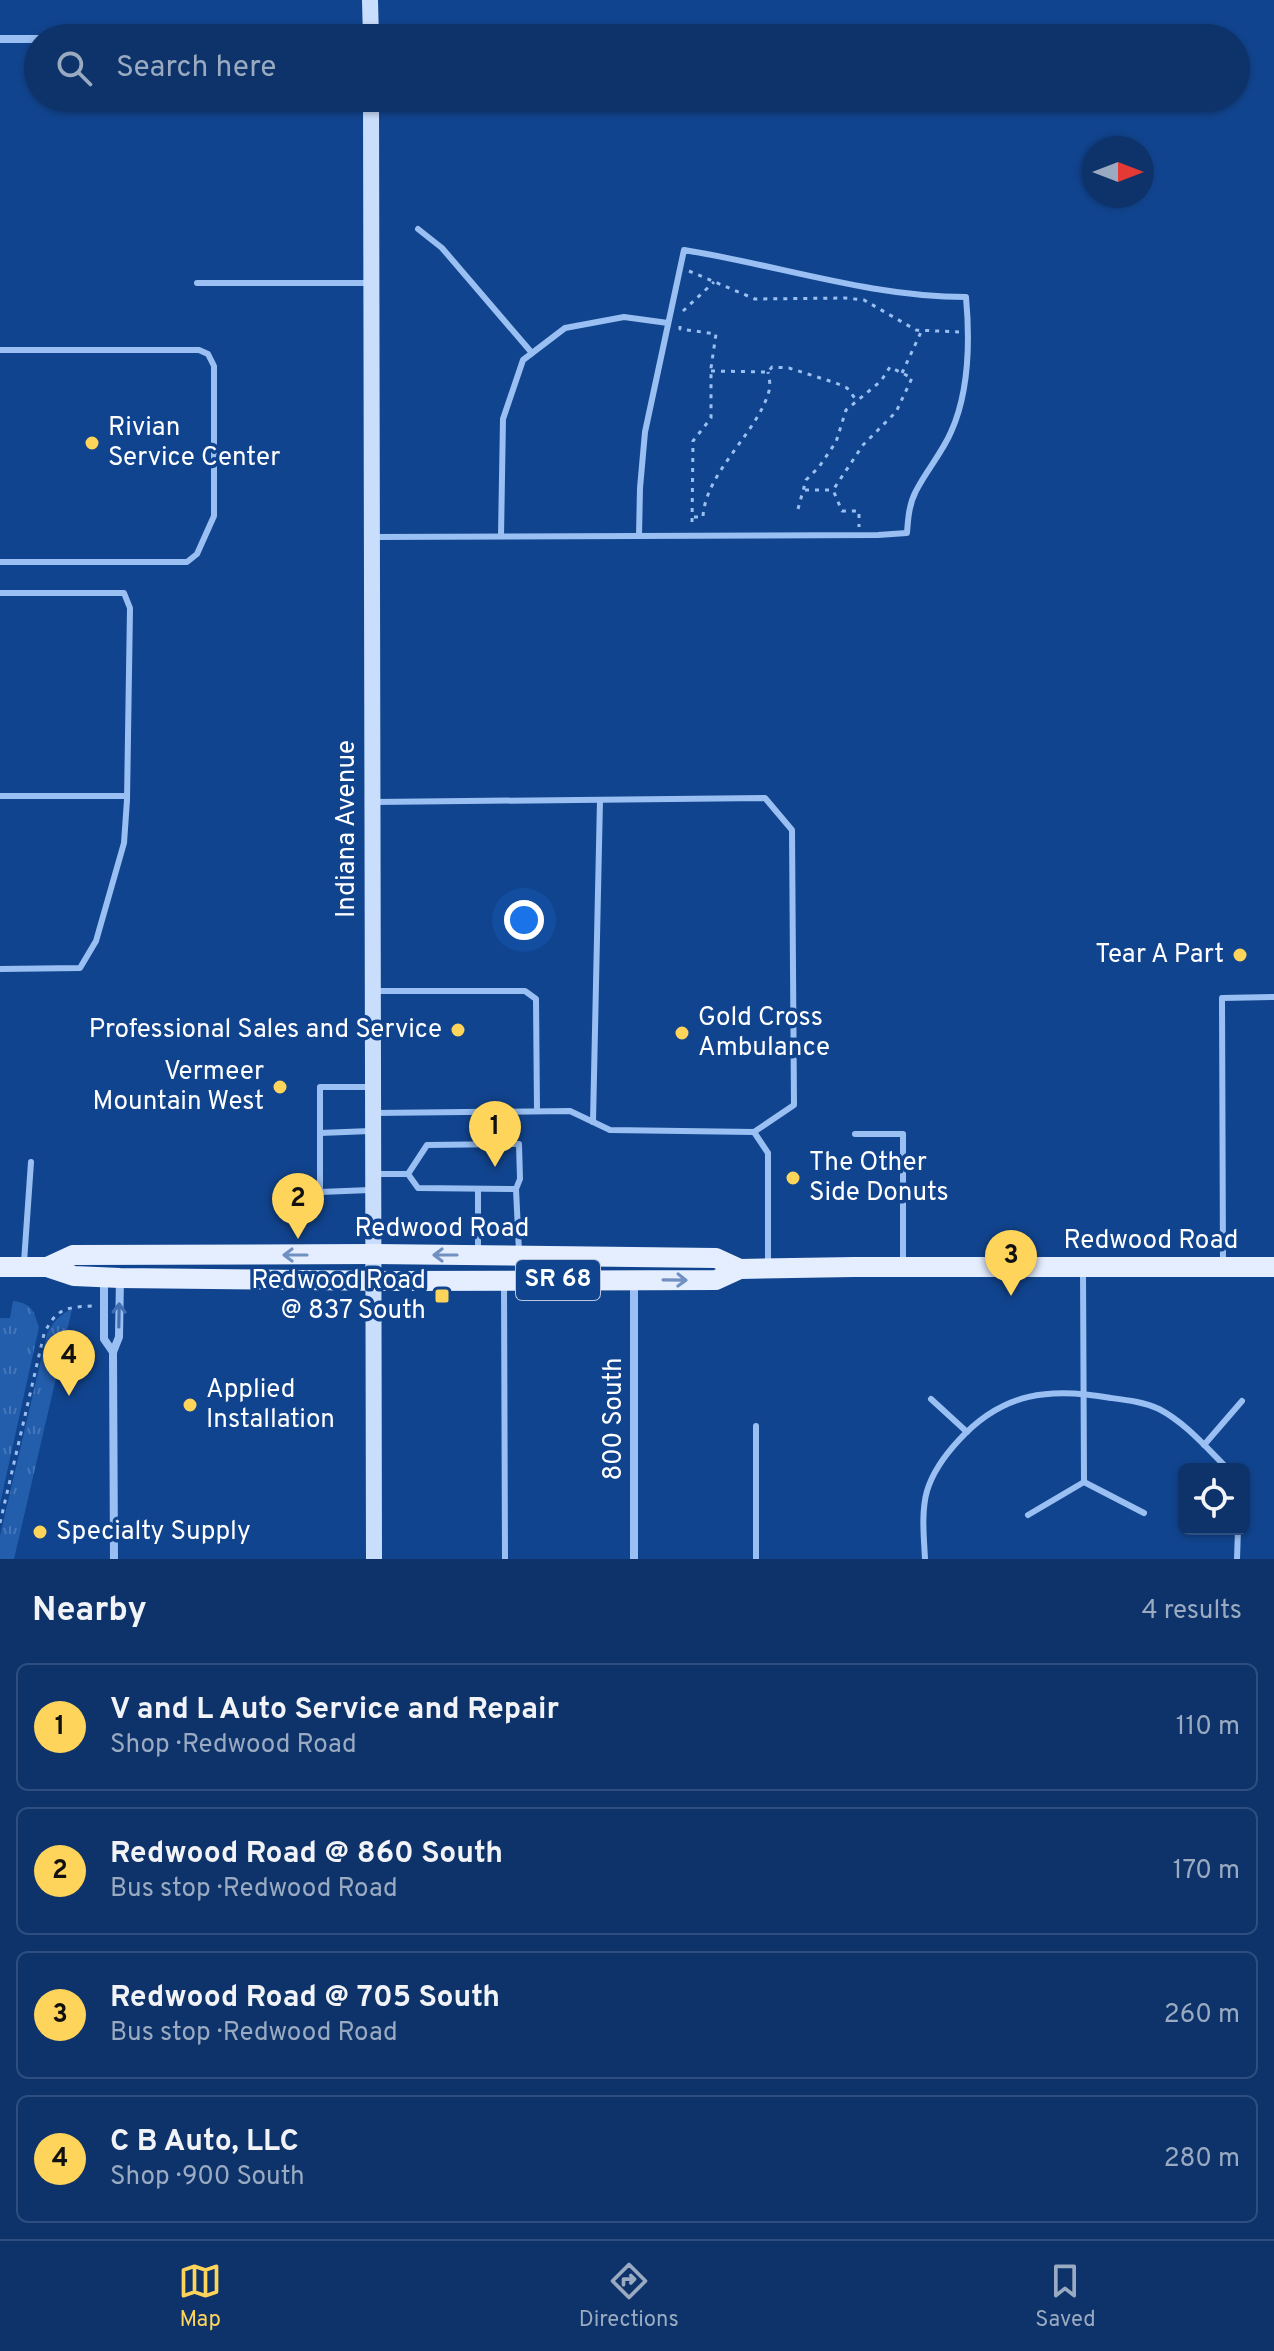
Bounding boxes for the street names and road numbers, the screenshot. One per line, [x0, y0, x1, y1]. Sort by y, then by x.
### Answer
street label: Indiana Avenue [331, 740, 364, 918]
street label: Redwood Road [355, 1213, 529, 1246]
street label: Redwood Road [1064, 1225, 1238, 1258]
road number: SR 68 [516, 1260, 600, 1300]
street label: 800 South [598, 1357, 631, 1481]

